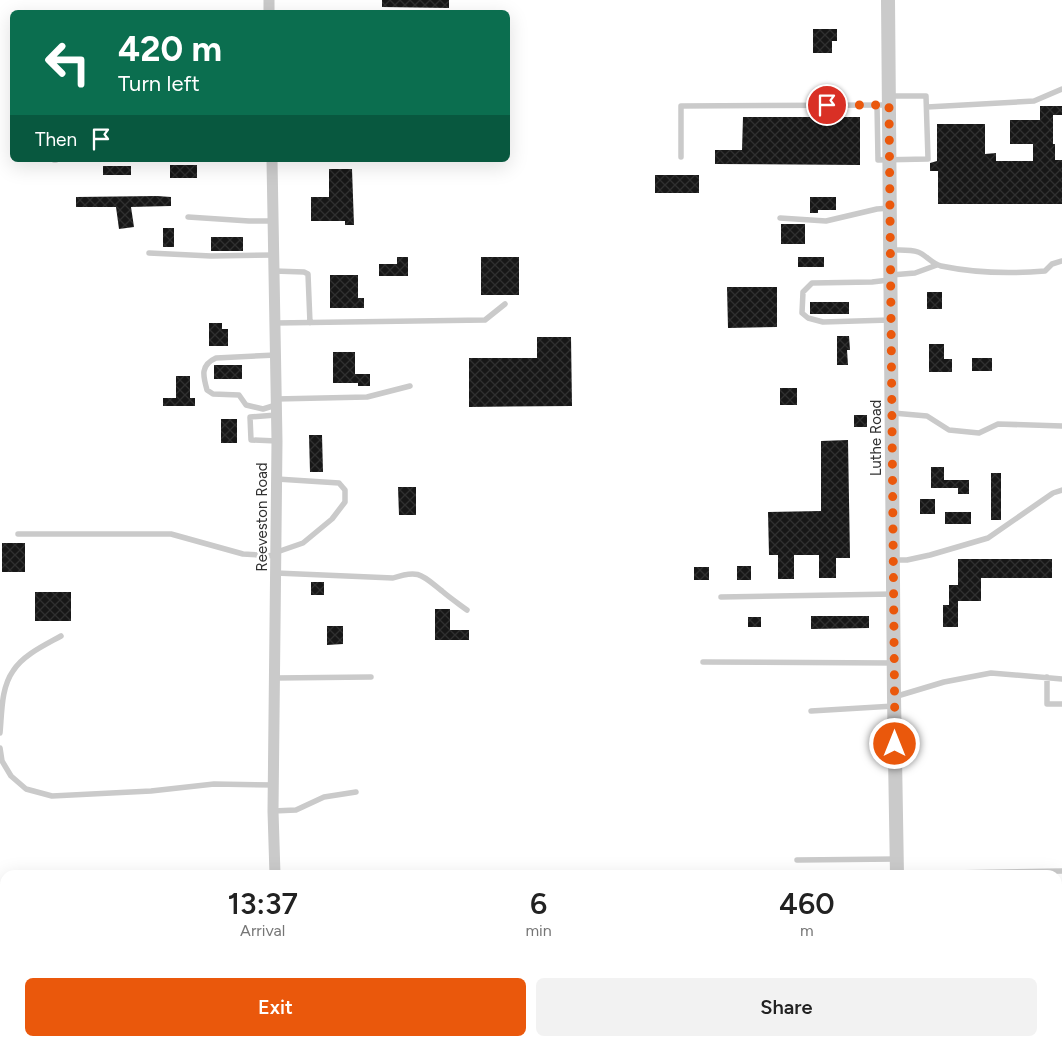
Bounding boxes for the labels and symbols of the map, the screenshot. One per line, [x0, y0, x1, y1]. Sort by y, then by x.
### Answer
pin [806, 84, 848, 126]
street label: Luthe Road [867, 400, 885, 476]
street label: Reeveston Road [253, 462, 271, 572]
position arrow [868, 717, 920, 769]

